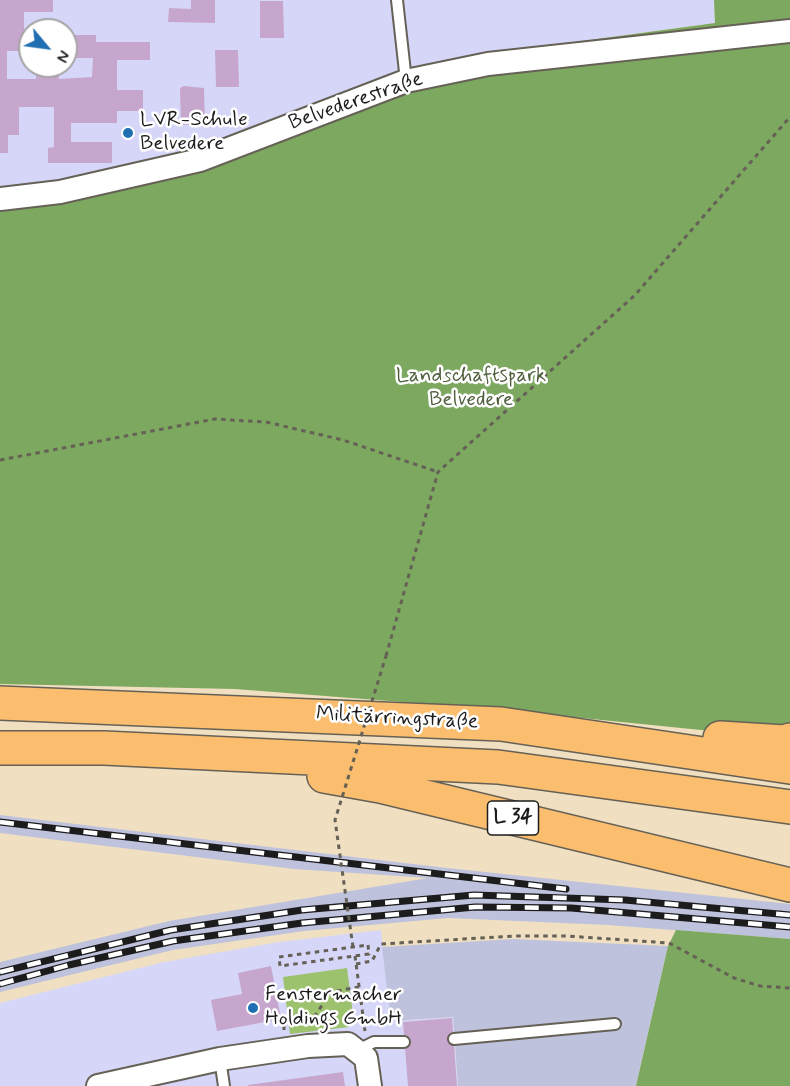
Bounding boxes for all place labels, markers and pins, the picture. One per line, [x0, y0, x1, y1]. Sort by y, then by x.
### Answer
place label: LVR-Schule Belvedere [140, 108, 248, 158]
marker: LVR-Schule Belvedere [121, 126, 135, 140]
place label: Fenstermacher Holdings GmbH [265, 983, 402, 1033]
marker: Fenstermacher Holdings GmbH [246, 1001, 260, 1015]

